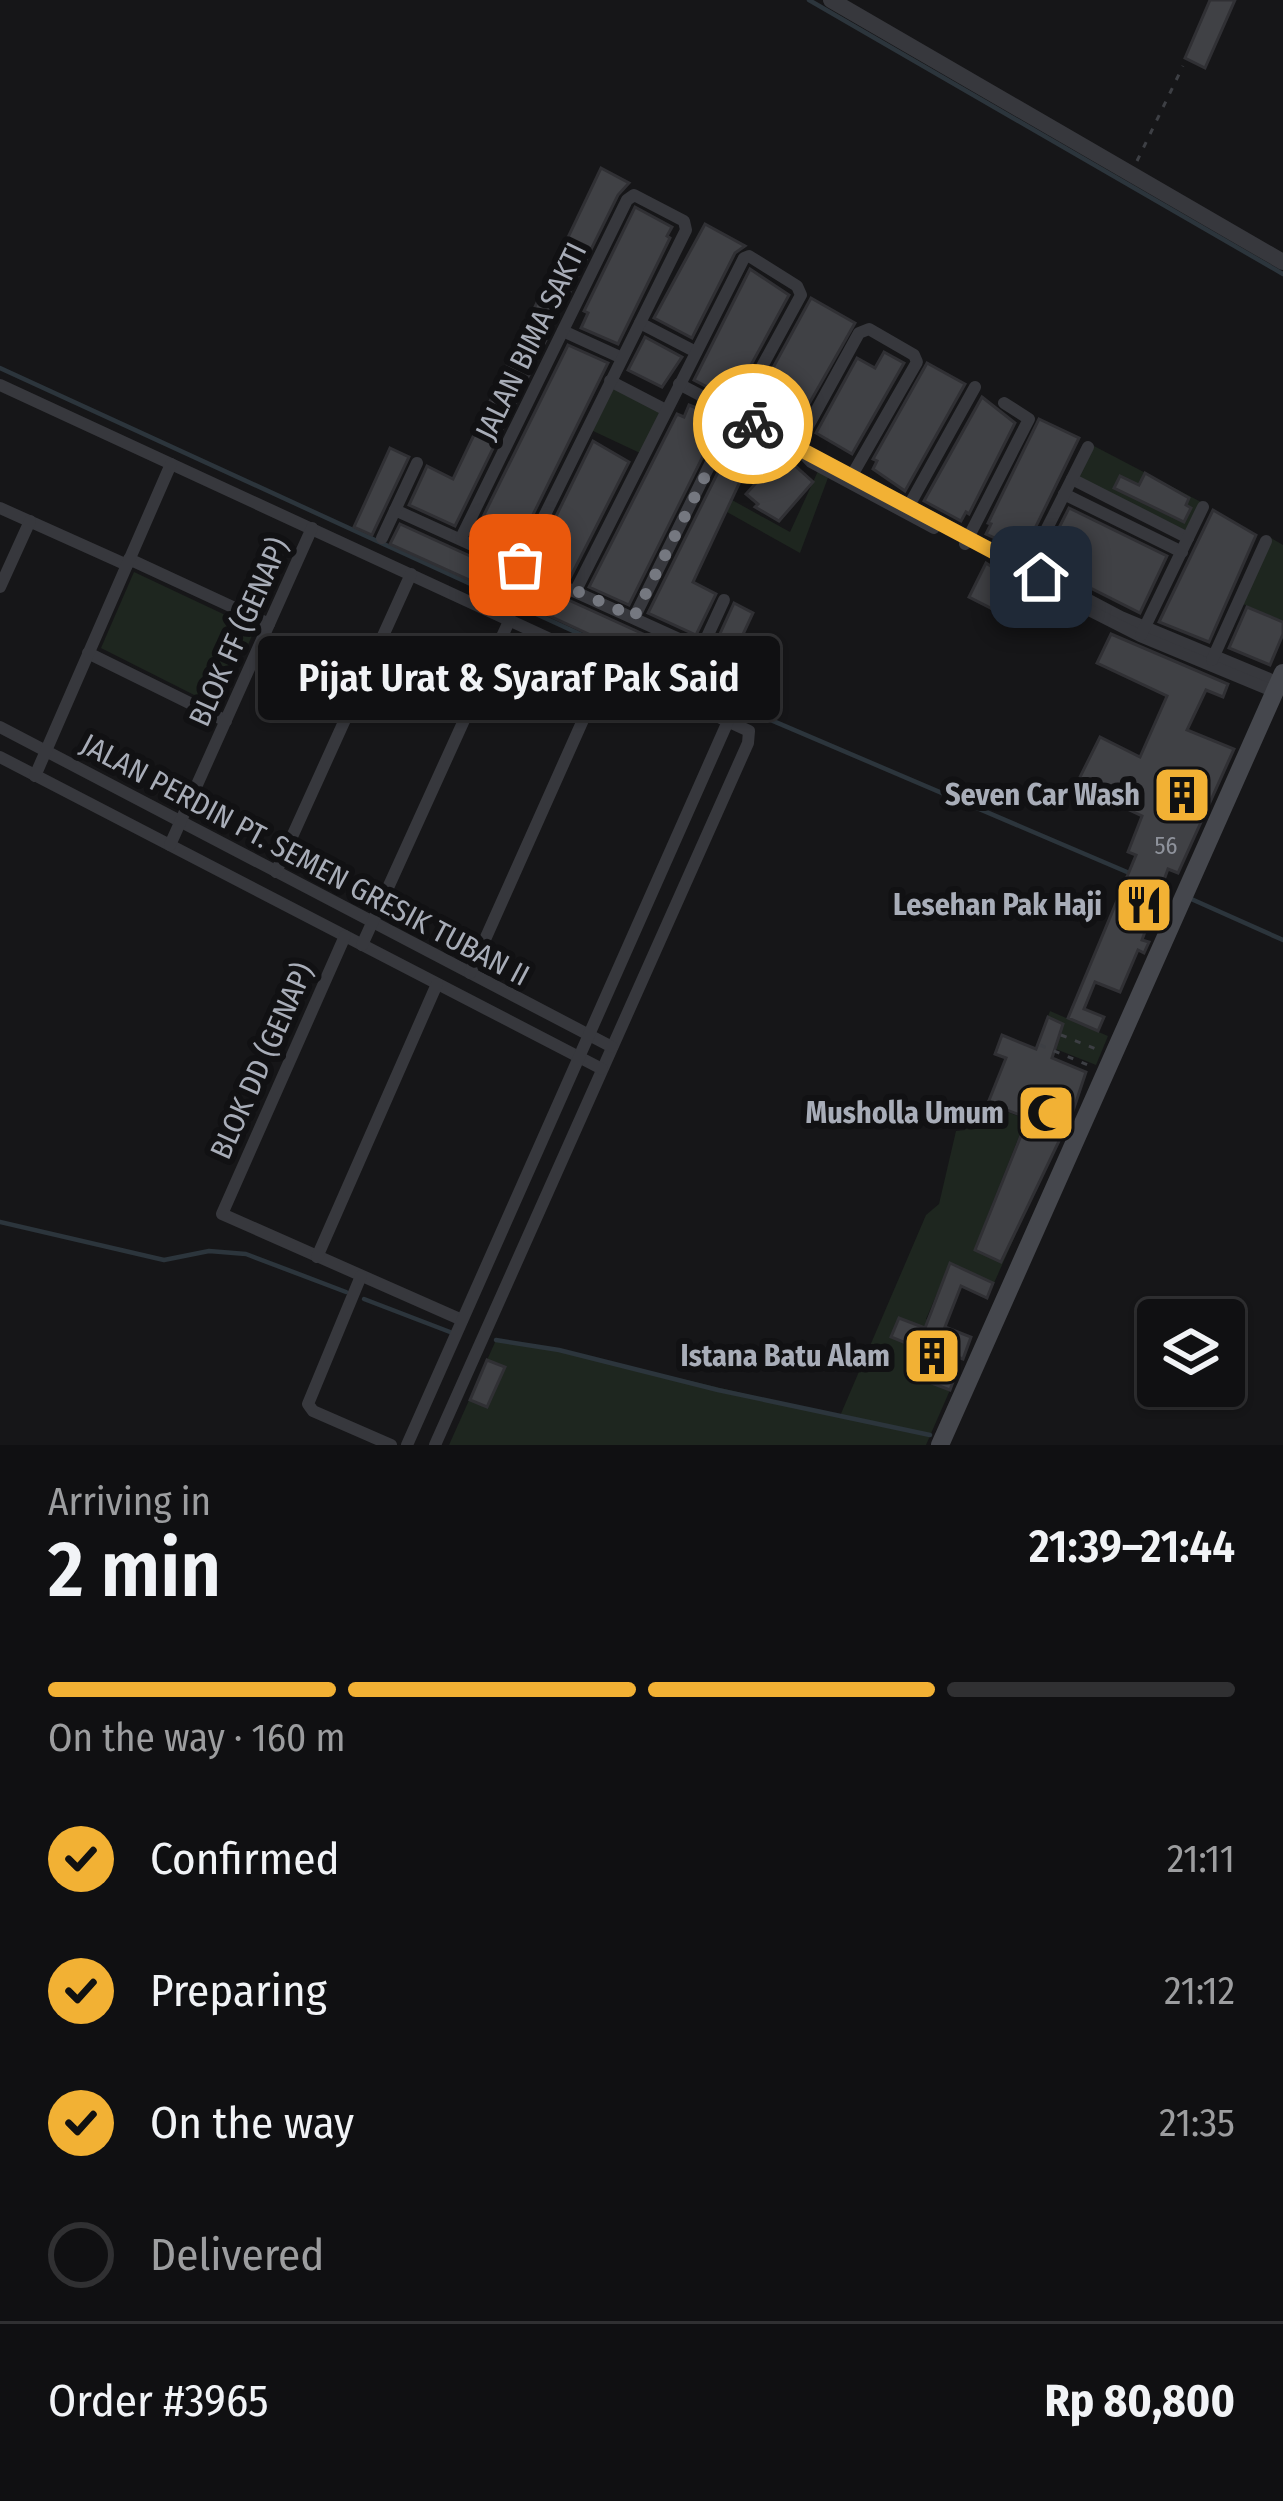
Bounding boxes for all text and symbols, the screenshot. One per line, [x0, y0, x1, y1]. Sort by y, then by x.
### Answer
street label: JALAN BIMA SAKTI [468, 237, 594, 445]
courier [693, 364, 813, 484]
icon: bike [720, 391, 786, 457]
pin [469, 514, 571, 616]
pin [990, 526, 1092, 628]
street label: BLOK FF (GENAP) [181, 532, 297, 732]
icon: bag [487, 532, 553, 598]
icon: home [1008, 544, 1074, 610]
callout: Pijat Urat & Syaraf Pak Said [259, 637, 781, 721]
text: Pijat Urat & Syaraf Pak Said [298, 655, 740, 701]
street label: JALAN PERDIN PT. SEMEN GRESIK TUBAN II [75, 726, 535, 994]
building icon: Seven Car Wash [1151, 764, 1213, 826]
place label: Seven Car Wash [945, 777, 1140, 813]
house number: 56 [1155, 832, 1177, 860]
restaurant icon: Lesehan Pak Haji [1113, 874, 1175, 936]
place label: Lesehan Pak Haji [893, 887, 1102, 923]
street label: BLOK DD (GENAP) [203, 957, 321, 1165]
mosque icon: Musholla Umum [1015, 1082, 1077, 1144]
place label: Musholla Umum [806, 1095, 1004, 1131]
map controls [1137, 1299, 1245, 1407]
button: layers [1137, 1299, 1245, 1407]
building icon: Istana Batu Alam [901, 1325, 963, 1387]
place label: Istana Batu Alam [681, 1338, 890, 1374]
text: Arriving in [48, 1479, 211, 1525]
text: 21:39–21:44 [1029, 1520, 1235, 1574]
text: 2 min [48, 1523, 221, 1617]
text: On the way · 160 m [48, 1715, 346, 1761]
icon: check [48, 1826, 114, 1892]
text: Confirmed [150, 1832, 340, 1886]
text: 21:11 [1167, 1836, 1235, 1882]
icon: check [48, 1958, 114, 2024]
text: Preparing [150, 1964, 327, 2018]
text: 21:12 [1164, 1968, 1235, 2014]
icon: check [48, 2090, 114, 2156]
text: On the way [150, 2096, 354, 2150]
text: 21:35 [1159, 2100, 1235, 2146]
text: Delivered [150, 2228, 324, 2282]
text: Order #3965 [48, 2374, 269, 2428]
text: Rp 80,800 [1045, 2374, 1235, 2428]

